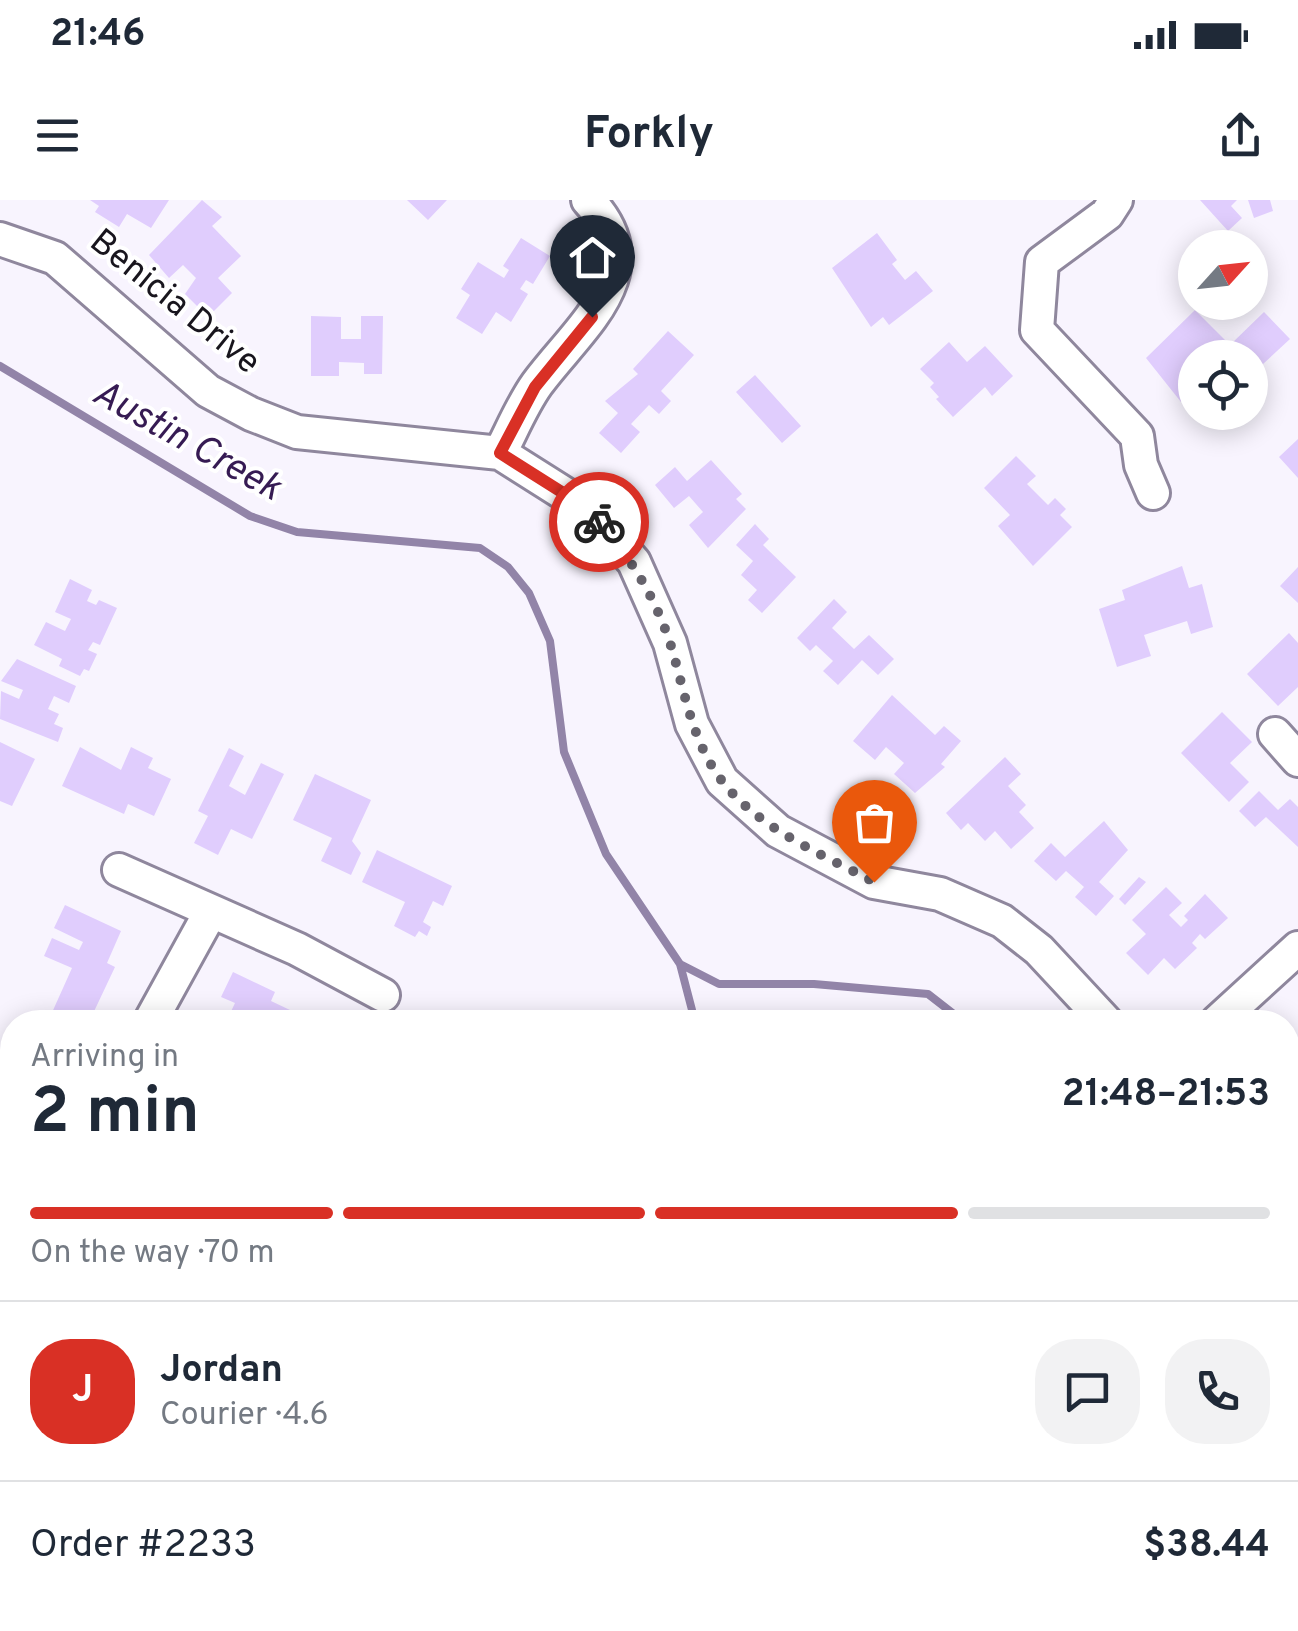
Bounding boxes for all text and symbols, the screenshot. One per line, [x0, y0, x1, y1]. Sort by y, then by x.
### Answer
text: 21:46 [50, 11, 145, 60]
text: Forkly [584, 107, 714, 164]
icon: menu [30, 108, 85, 163]
icon: share [1213, 108, 1268, 163]
pin [550, 215, 635, 318]
street label: Benicia Drive [80, 221, 268, 385]
icon: home [565, 230, 620, 285]
north arrow [1178, 230, 1268, 320]
map controls [1178, 230, 1268, 430]
button: locate [1178, 340, 1268, 430]
water label: Austin Creek [83, 370, 290, 514]
courier [549, 472, 649, 572]
icon: bike [572, 495, 627, 550]
pin [832, 780, 917, 883]
icon: bag [847, 795, 902, 850]
text: Arriving in [30, 1038, 179, 1078]
text: 21:48–21:53 [1061, 1071, 1270, 1120]
text: 2 min [30, 1074, 200, 1156]
text: On the way · 70 m [30, 1234, 275, 1274]
button: chat [1035, 1339, 1140, 1444]
button: phone [1165, 1339, 1270, 1444]
text: Jordan [160, 1347, 283, 1396]
text: J [72, 1367, 93, 1416]
text: Courier · 4.6 [160, 1396, 329, 1436]
text: Order #2233 [30, 1522, 256, 1571]
text: $38.44 [1143, 1522, 1270, 1571]

